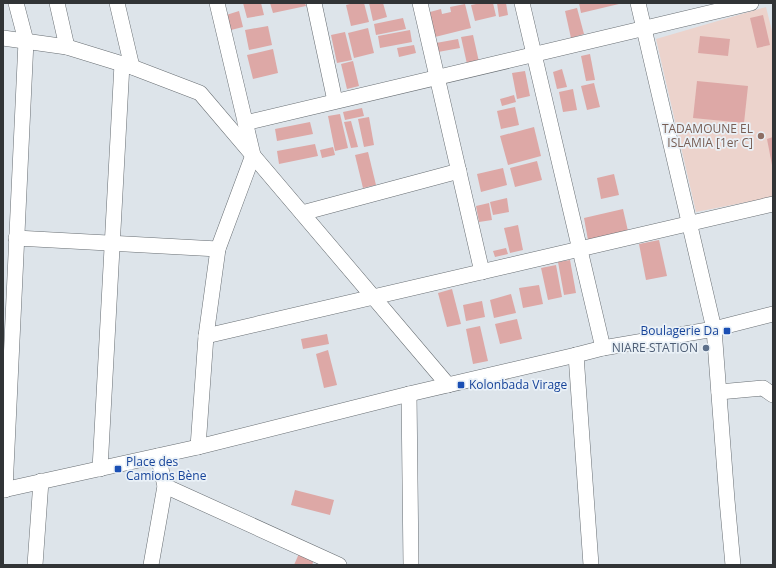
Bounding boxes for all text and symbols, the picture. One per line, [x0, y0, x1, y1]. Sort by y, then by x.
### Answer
place label: TADAMOUNE EL ISLAMIA [1er C] [662, 120, 753, 151]
marker: TADAMOUNE EL ISLAMIA [1er C] [756, 131, 766, 141]
place label: Boulagerie Da [641, 322, 719, 339]
marker: Boulagerie Da [722, 326, 732, 336]
place label: NIARE STATION [612, 339, 698, 356]
marker: NIARE STATION [701, 343, 711, 353]
place label: Kolonbada Virage [469, 376, 568, 393]
marker: Kolonbada Virage [456, 380, 466, 390]
place label: Place des Camions Bène [126, 453, 207, 484]
marker: Place des Camions Bène [113, 464, 123, 474]

